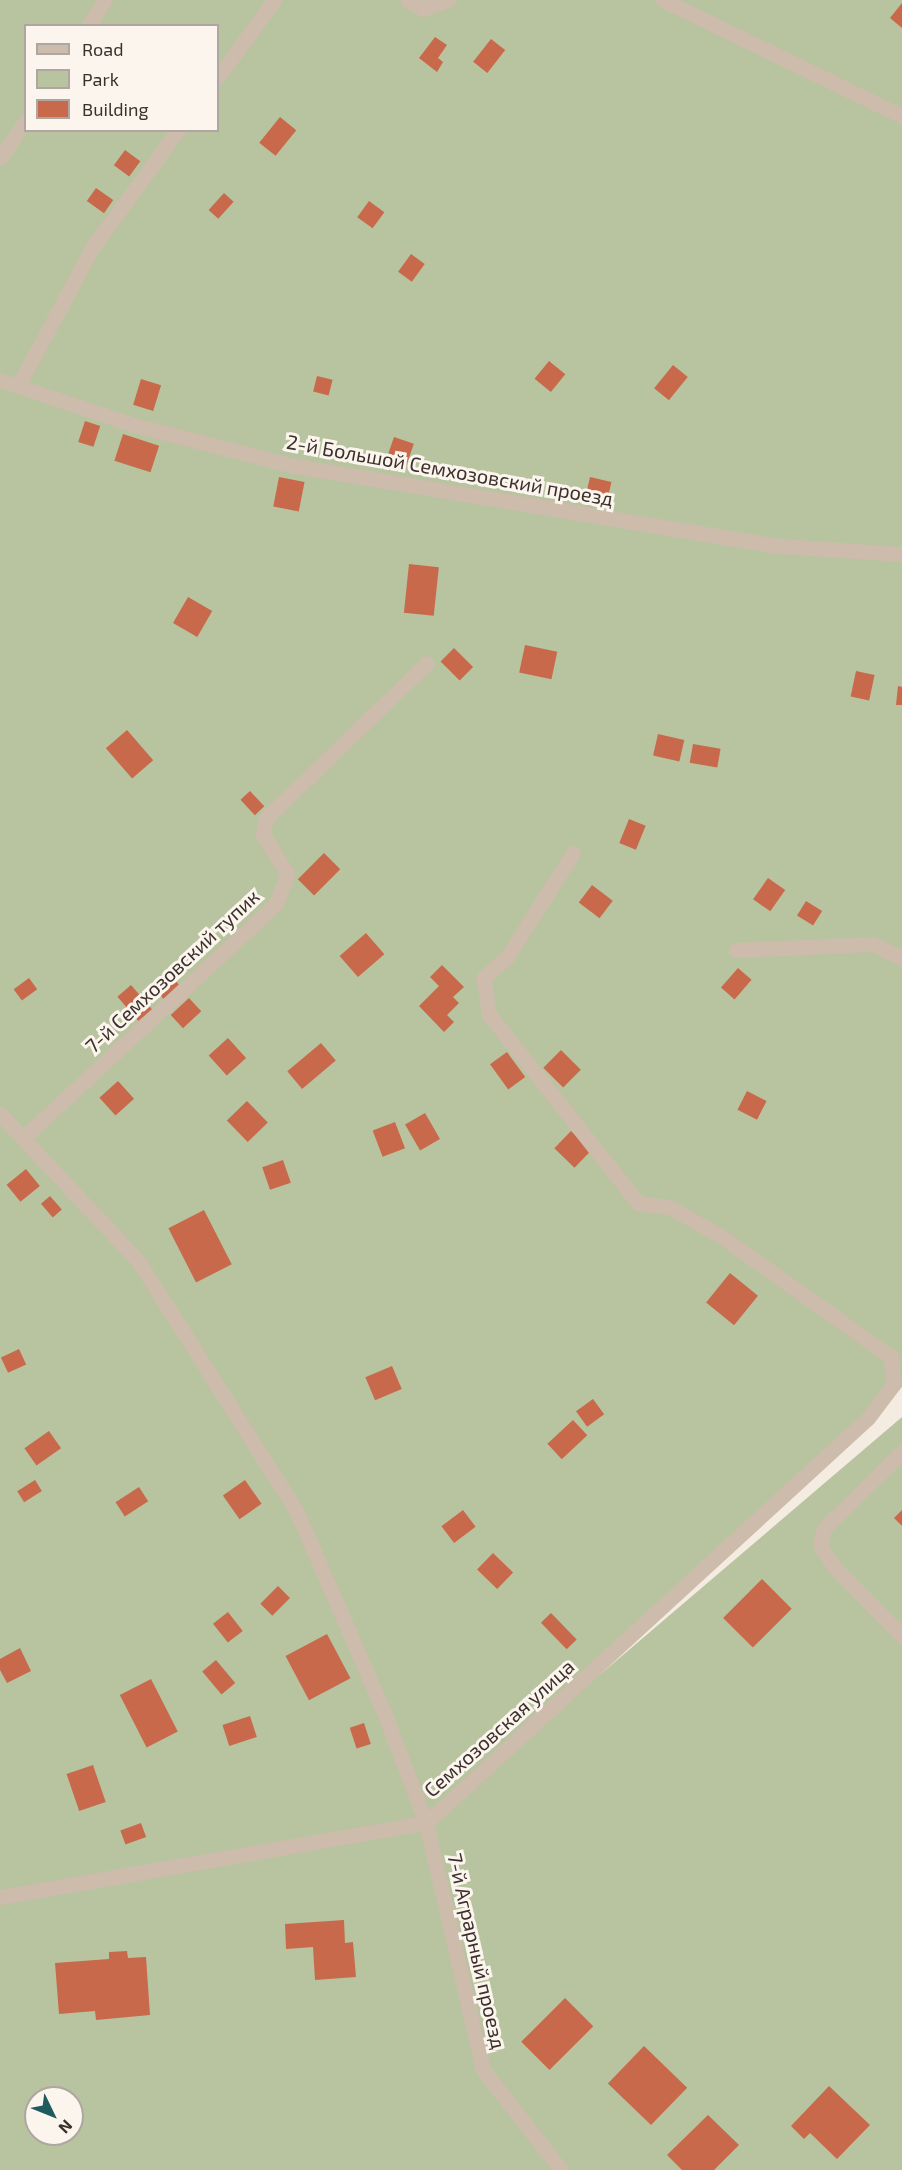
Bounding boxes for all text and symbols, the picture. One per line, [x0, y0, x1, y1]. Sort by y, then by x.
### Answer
legend [24, 24, 219, 132]
text: Road [82, 38, 123, 60]
text: Park [82, 68, 119, 90]
text: Building [82, 98, 149, 120]
street label: 2-й Большой Семхозовский проезд [285, 429, 615, 511]
street label: 7-й Семхозовский тупик [80, 884, 264, 1058]
street label: Семхозовская улица [419, 1654, 579, 1802]
street label: 7-й Аграрный проезд [443, 1851, 511, 2051]
north arrow [24, 2086, 84, 2146]
text: N [55, 2117, 77, 2138]

